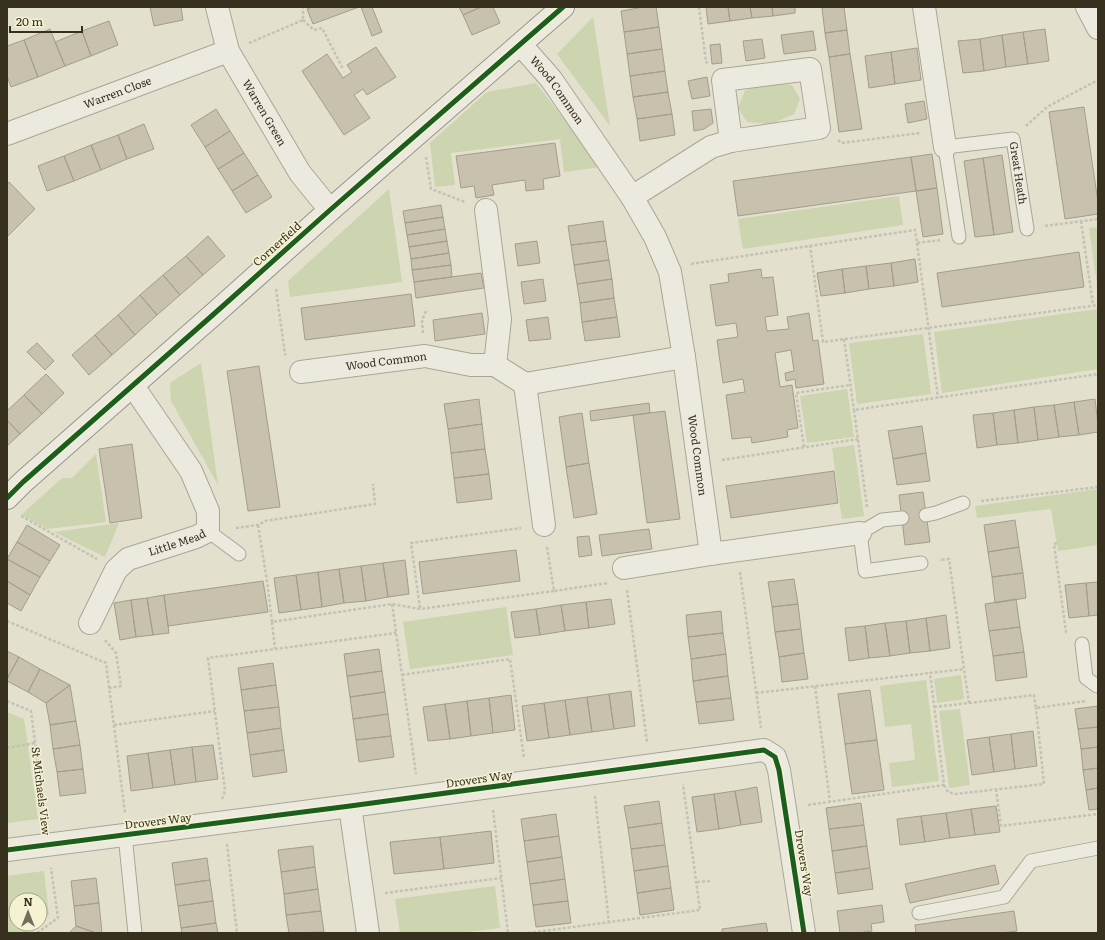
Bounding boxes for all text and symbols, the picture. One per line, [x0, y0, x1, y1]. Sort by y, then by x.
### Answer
scale bar [10, 8, 82, 34]
text: 20 m [16, 12, 43, 30]
street label: Wood Common [527, 52, 589, 127]
street label: Warren Close [81, 71, 154, 112]
street label: Warren Green [239, 76, 291, 149]
street label: Great Heath [1006, 140, 1032, 206]
street label: Cornerfield [249, 217, 304, 269]
street label: Wood Common [345, 347, 428, 373]
street label: Wood Common [685, 414, 712, 497]
street label: Little Mead [146, 524, 208, 559]
street label: St Michaels View [29, 746, 55, 837]
street label: Drovers Way [444, 765, 514, 791]
street label: Drovers Way [123, 808, 193, 832]
street label: Drovers Way [792, 828, 818, 898]
north arrow [8, 892, 48, 932]
text: N [23, 893, 33, 909]

